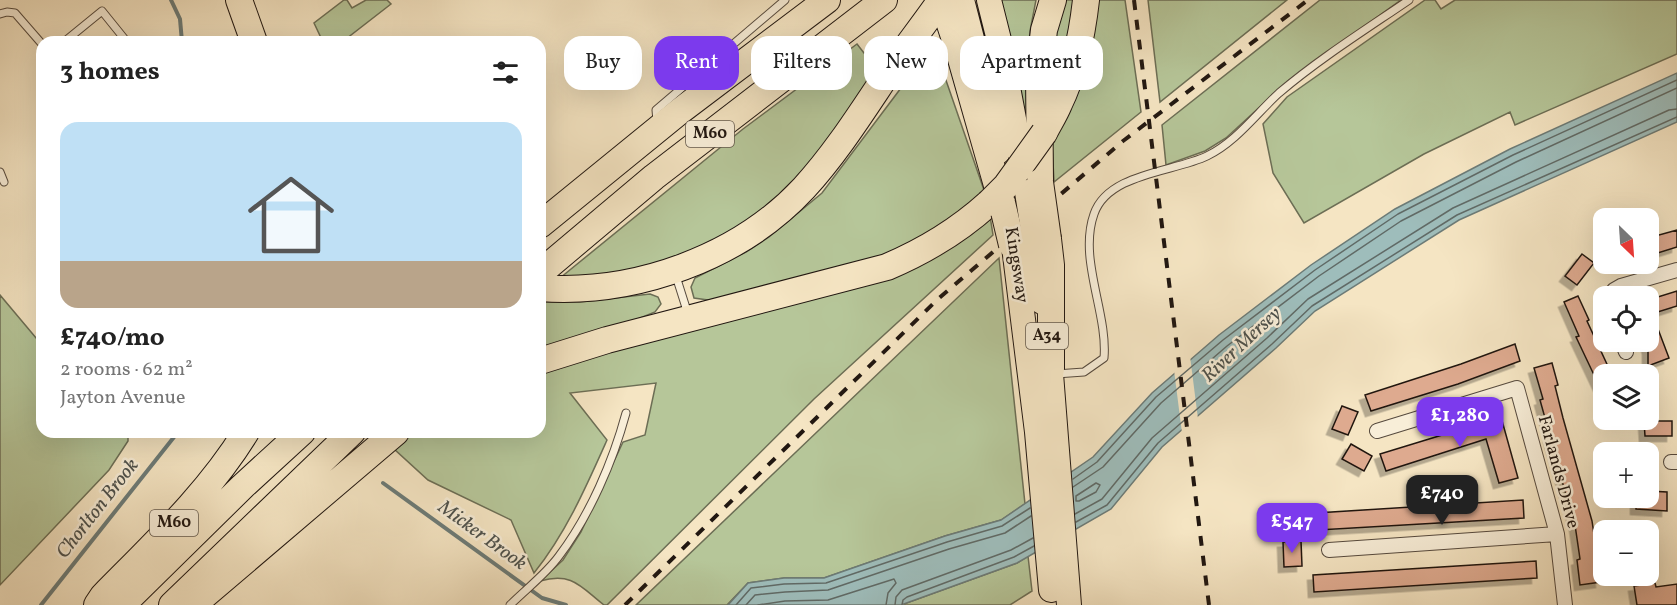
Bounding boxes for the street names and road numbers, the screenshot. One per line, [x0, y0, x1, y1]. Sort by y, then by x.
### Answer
road number: M60 [686, 121, 734, 147]
street label: Kingsway [998, 225, 1034, 305]
road number: A34 [1026, 323, 1068, 349]
street label: Farlands Drive [1531, 413, 1585, 531]
road number: M60 [150, 510, 198, 536]

